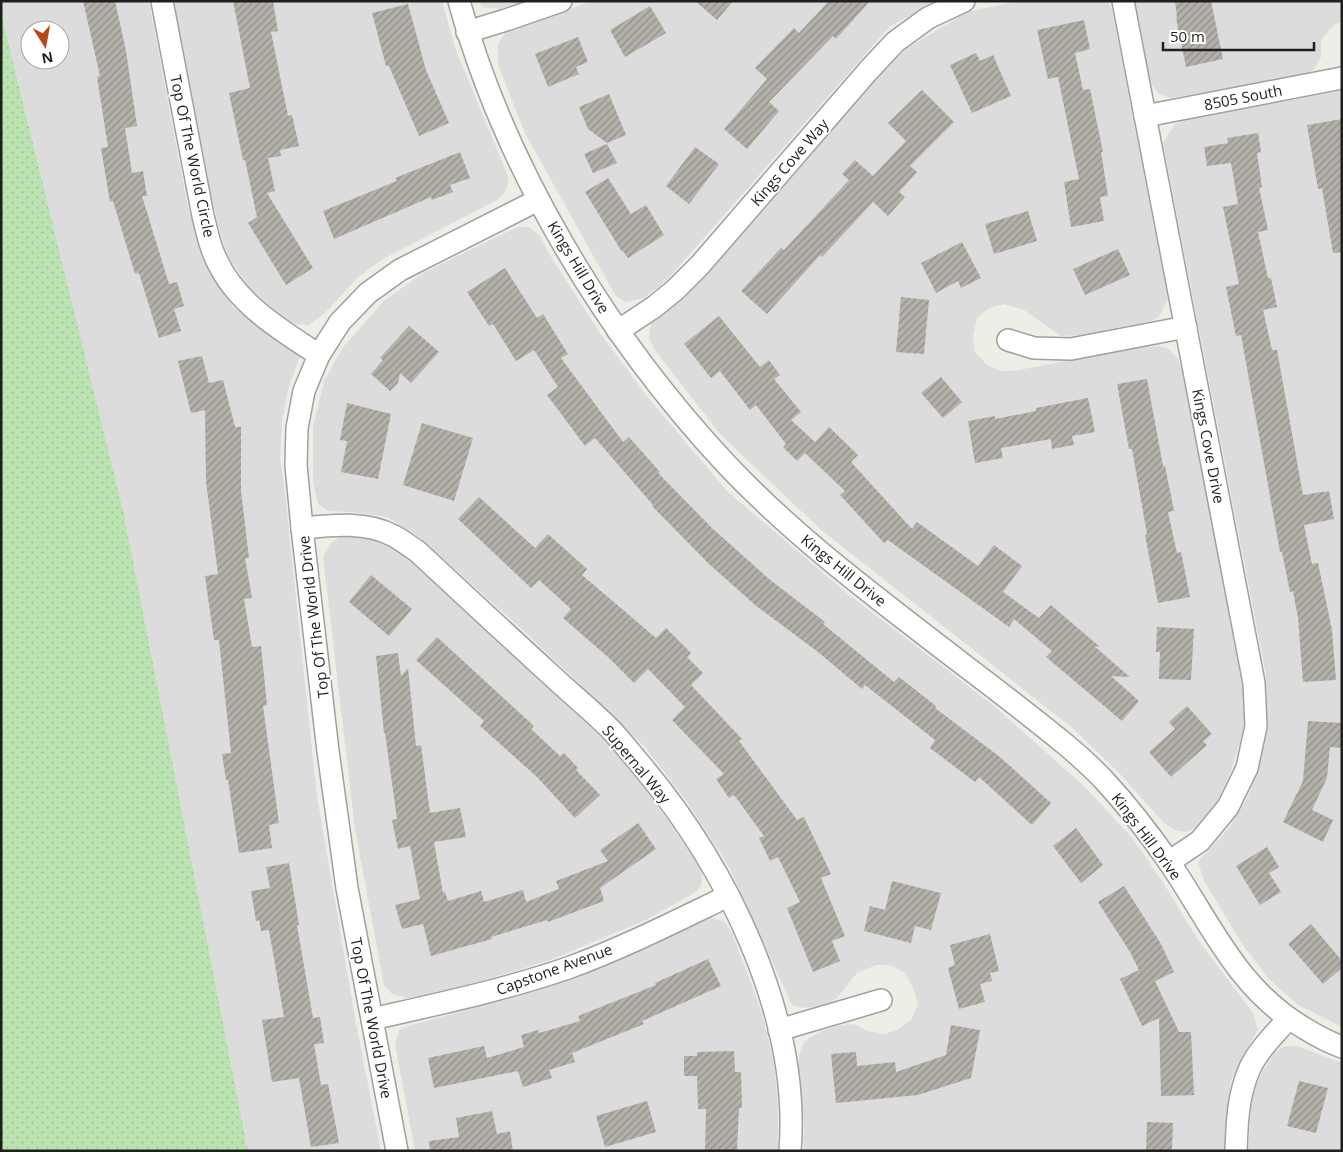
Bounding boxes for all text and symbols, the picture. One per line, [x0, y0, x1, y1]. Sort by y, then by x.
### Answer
north arrow [20, 20, 70, 70]
scale bar [1163, 20, 1314, 52]
text: 50 m [1170, 26, 1205, 46]
text: N [40, 48, 55, 69]
street label: Top Of The World Circle [166, 73, 220, 239]
street label: 8505 South [1202, 80, 1284, 114]
street label: Kings Cove Way [746, 114, 833, 210]
street label: Kings Hill Drive [544, 217, 614, 317]
street label: Kings Cove Drive [1188, 387, 1230, 505]
street label: Kings Hill Drive [797, 529, 891, 611]
street label: Top Of The World Drive [293, 535, 333, 699]
street label: Supernal Way [598, 721, 676, 808]
street label: Kings Hill Drive [1108, 788, 1186, 884]
street label: Top Of The World Drive [347, 936, 397, 1100]
street label: Capstone Avenue [493, 939, 615, 999]

